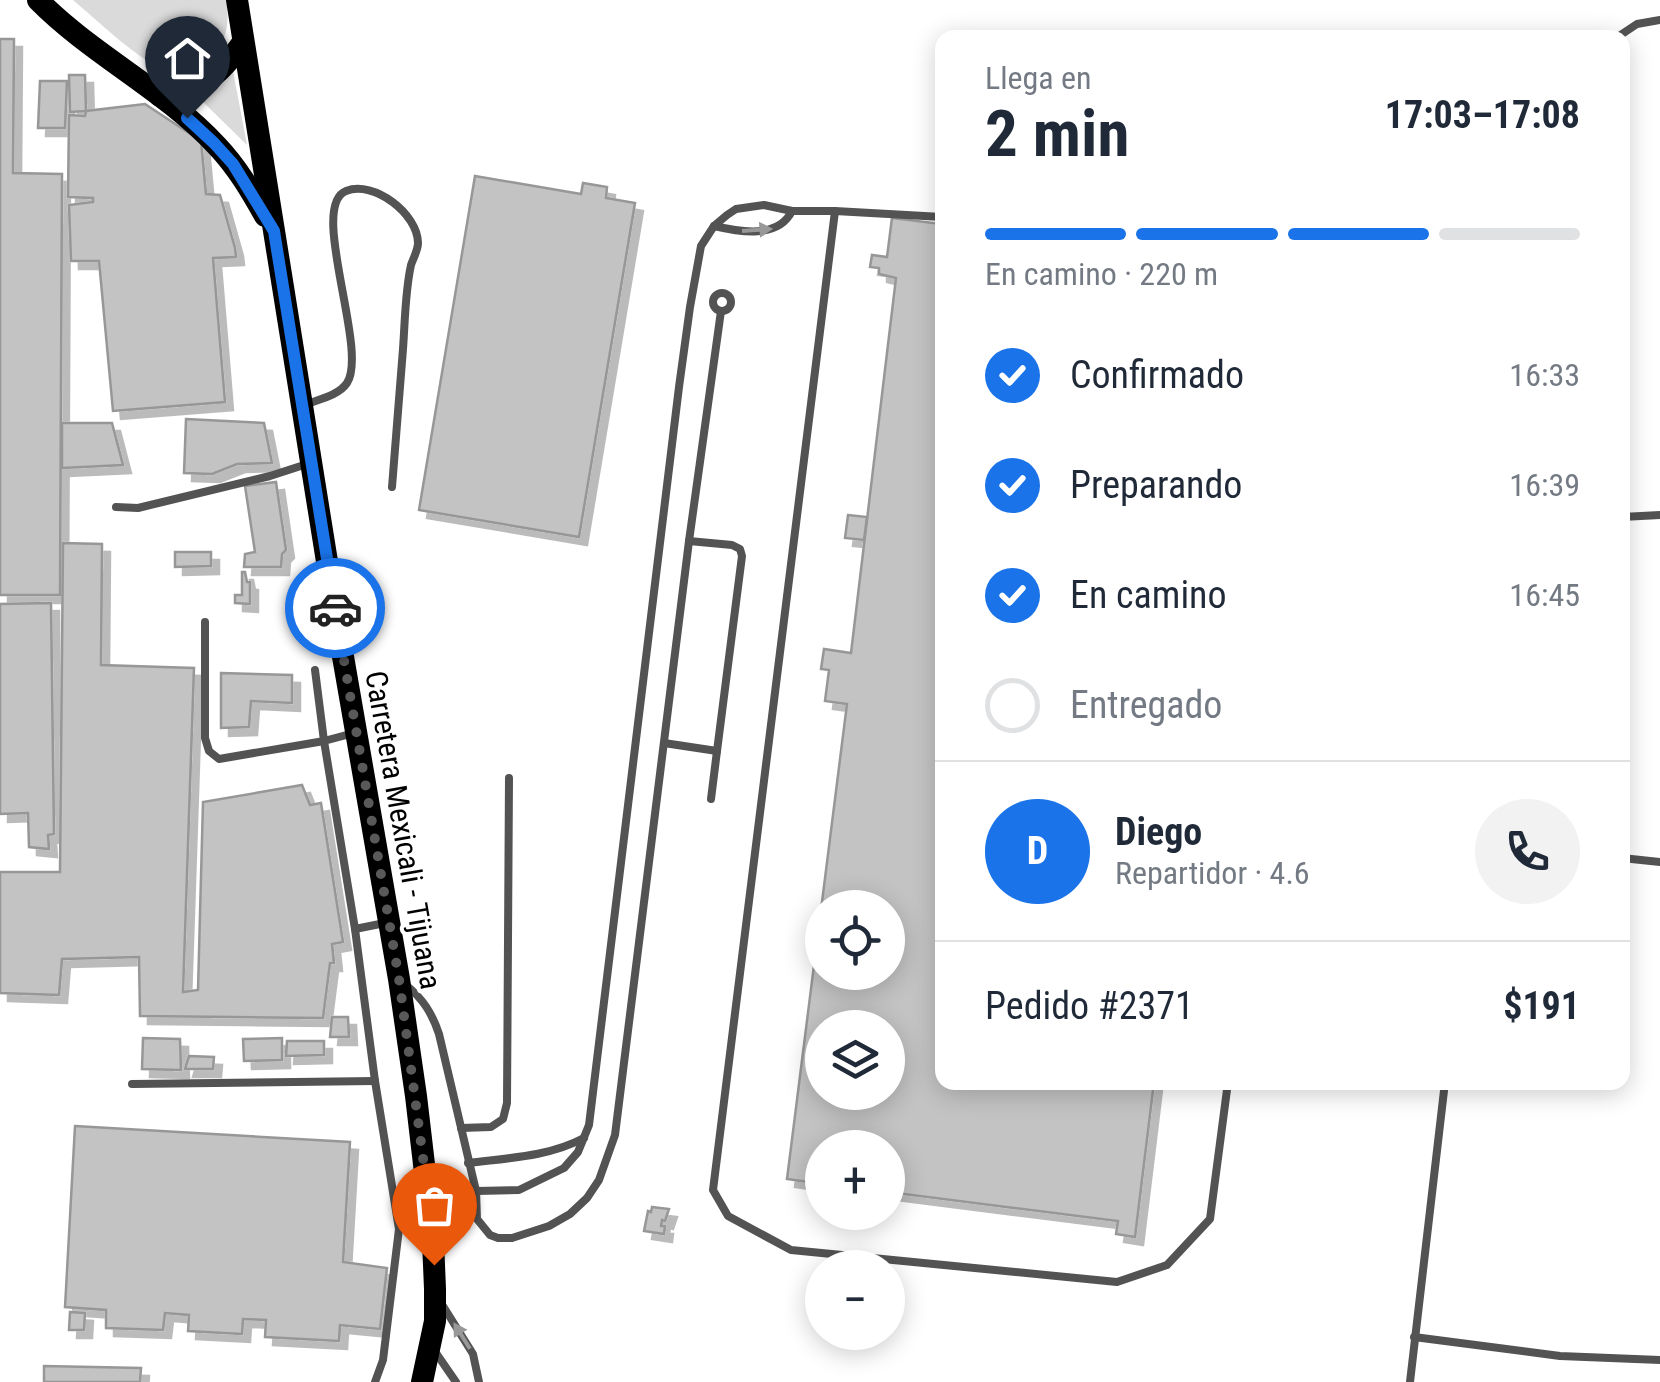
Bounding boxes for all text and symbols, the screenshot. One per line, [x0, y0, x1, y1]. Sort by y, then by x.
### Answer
pin [145, 16, 230, 119]
icon: home [160, 31, 215, 86]
text: Llega en [985, 59, 1092, 97]
text: 17:03–17:08 [1385, 93, 1580, 137]
text: 2 min [985, 96, 1129, 172]
one-way arrow [742, 222, 773, 238]
text: En camino · 220 m [985, 255, 1218, 293]
icon: check [985, 348, 1040, 403]
text: Confirmado [1070, 353, 1244, 397]
text: 16:33 [1509, 356, 1580, 394]
icon: check [985, 458, 1040, 513]
text: Preparando [1070, 463, 1242, 507]
text: 16:39 [1509, 466, 1580, 504]
courier [285, 558, 385, 658]
icon: check [985, 568, 1040, 623]
text: En camino [1070, 573, 1227, 617]
text: 16:45 [1509, 576, 1580, 614]
icon: car [308, 581, 363, 636]
street label: Carretera Mexicali - Tijuana [358, 668, 449, 992]
text: Entregado [1070, 683, 1222, 727]
button: phone [1475, 799, 1580, 904]
text: Diego [1115, 810, 1202, 854]
text: D [1027, 829, 1048, 873]
text: Repartidor · 4.6 [1115, 854, 1310, 892]
map controls [805, 890, 905, 1350]
button: locate [805, 890, 905, 990]
text: Pedido #2371 [985, 984, 1194, 1028]
text: $191 [1503, 984, 1580, 1028]
button: layers [805, 1010, 905, 1110]
button: + [805, 1130, 905, 1230]
pin [392, 1163, 477, 1266]
icon: bag [407, 1178, 462, 1233]
button: − [805, 1250, 905, 1350]
one-way arrow [453, 1322, 471, 1349]

